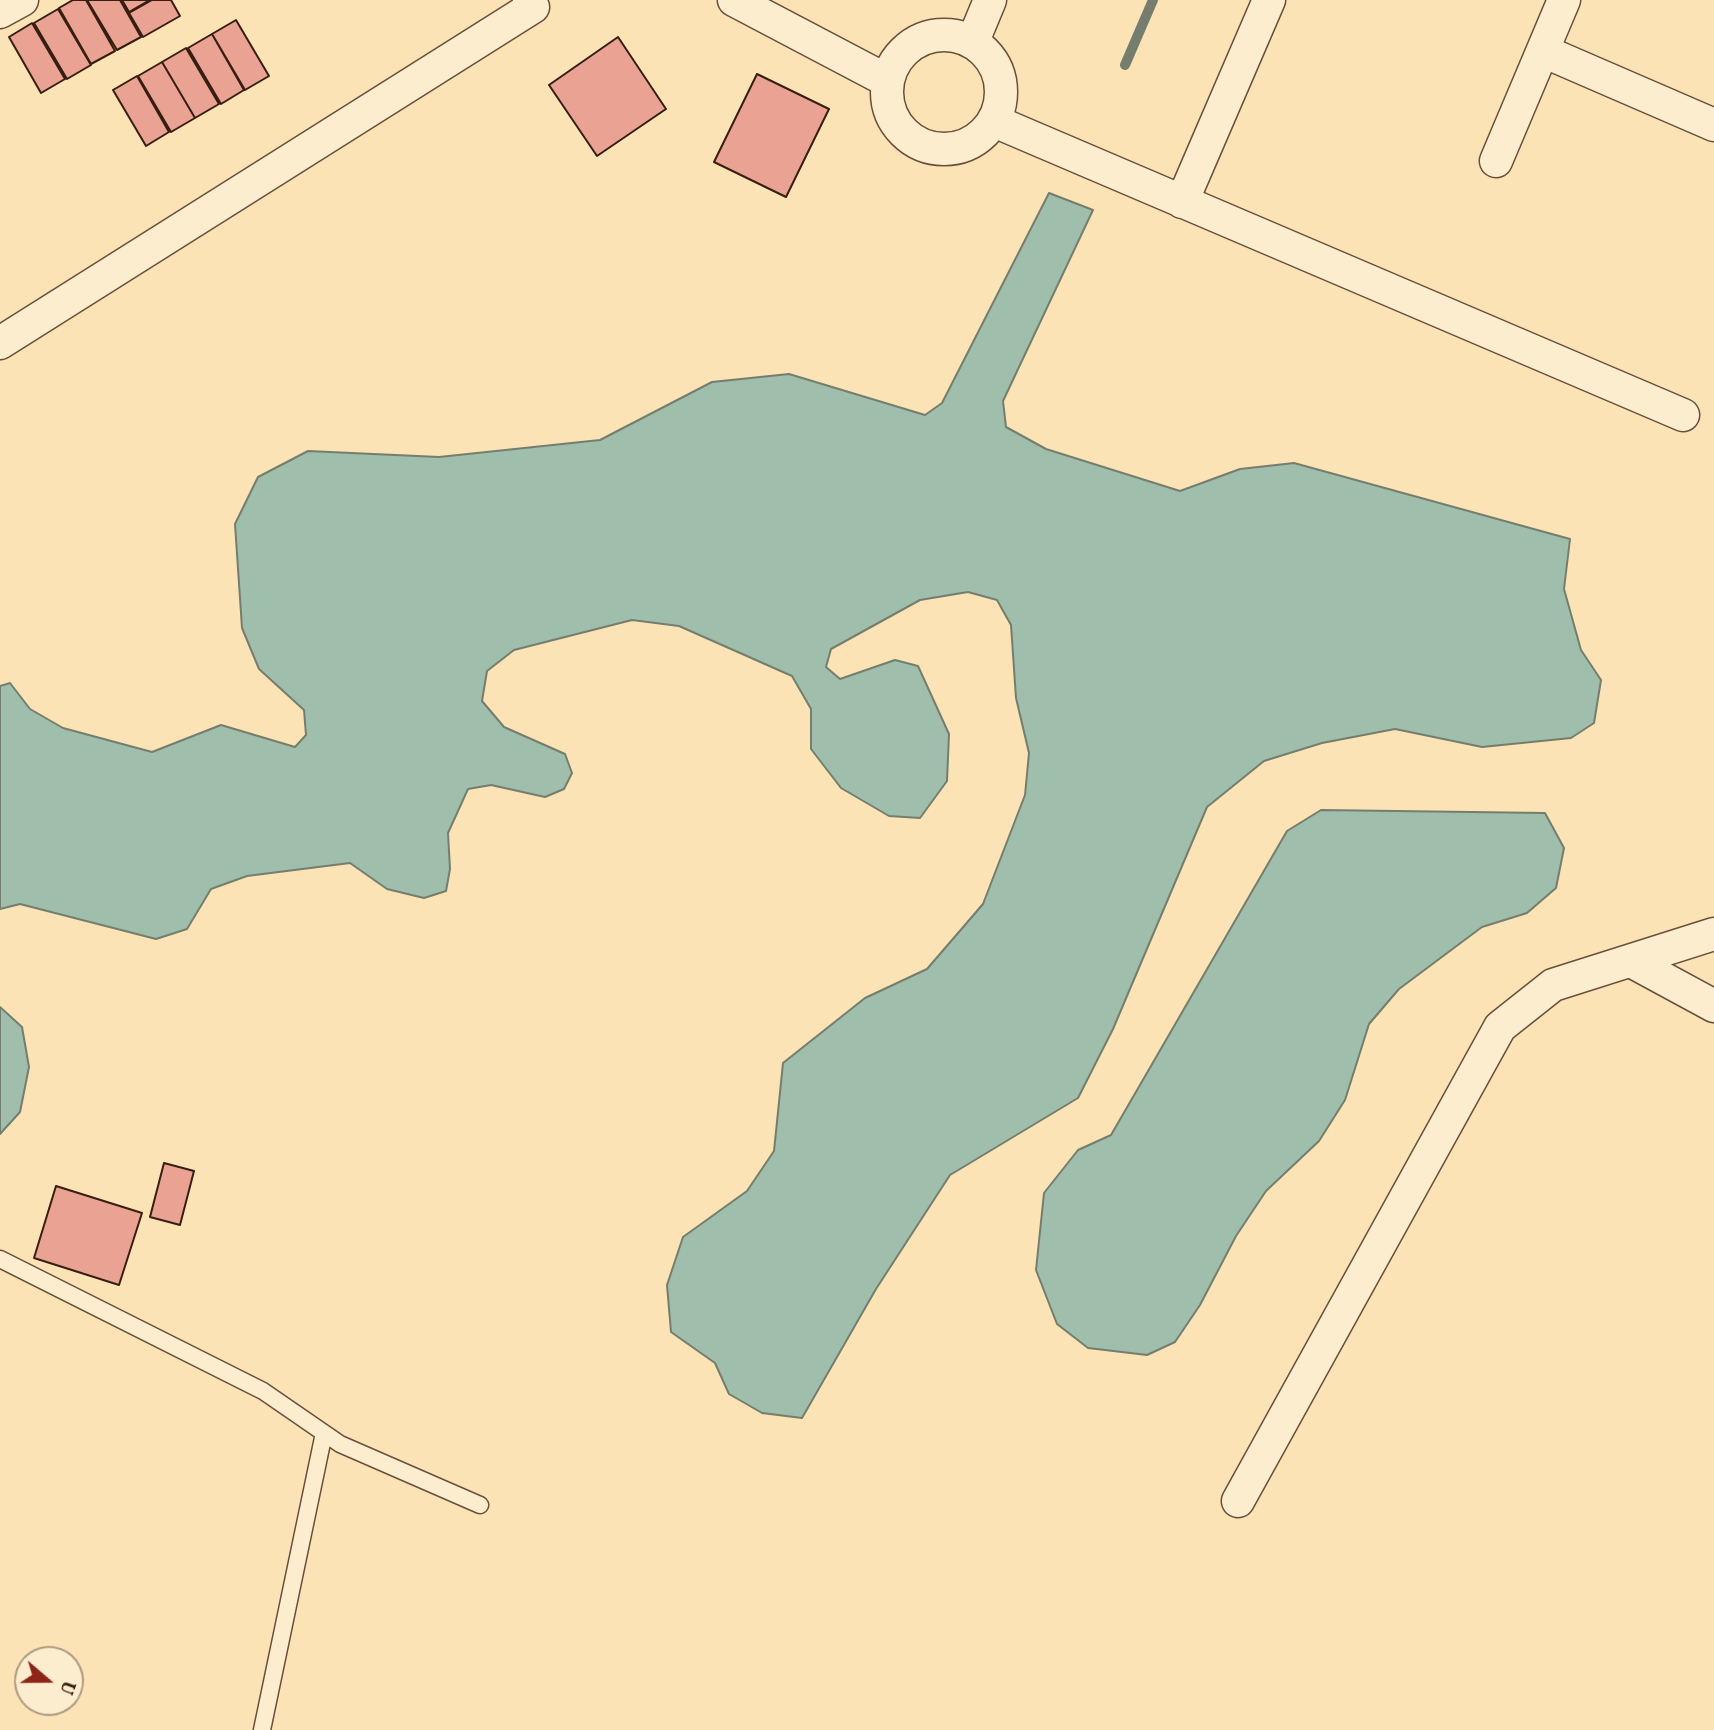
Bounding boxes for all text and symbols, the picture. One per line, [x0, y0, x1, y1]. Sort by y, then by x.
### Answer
north arrow [14, 1646, 84, 1716]
text: U [52, 1677, 81, 1698]

